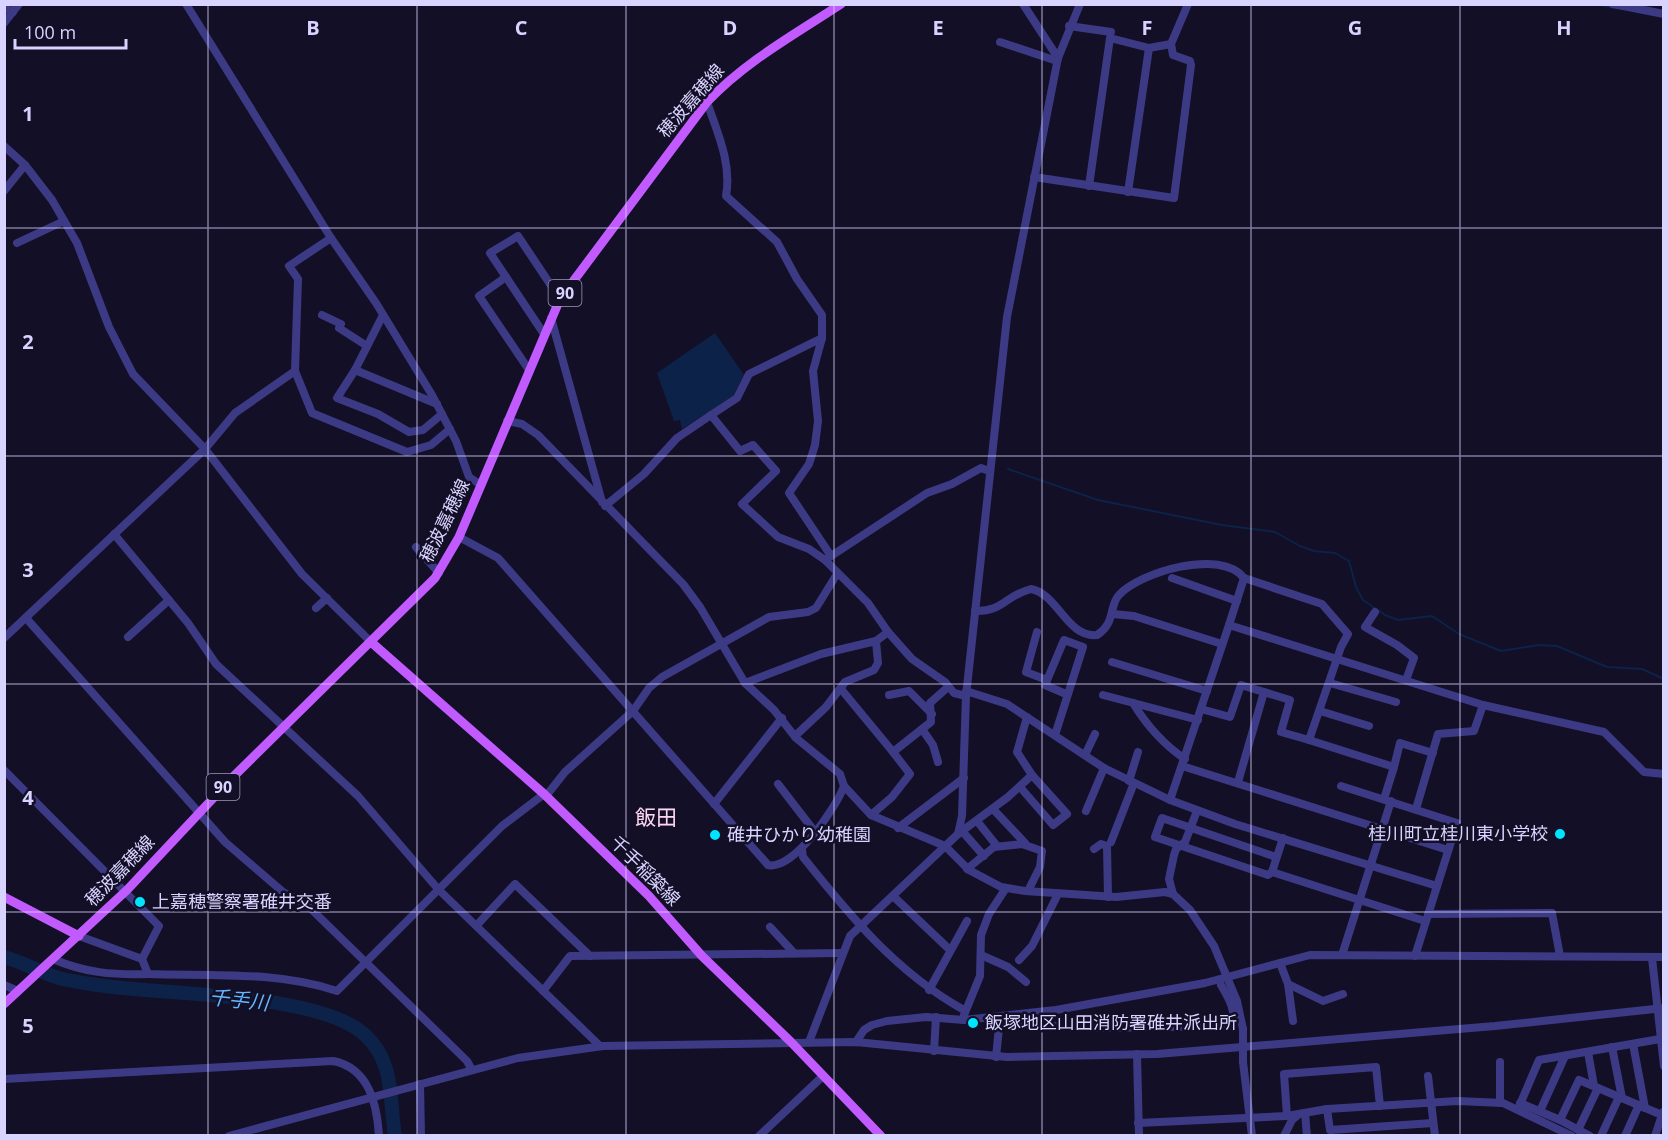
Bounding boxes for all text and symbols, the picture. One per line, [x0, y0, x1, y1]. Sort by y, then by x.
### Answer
scale bar [15, 12, 126, 50]
text: B [306, 14, 320, 41]
text: C [515, 14, 528, 41]
text: D [723, 14, 737, 41]
text: E [932, 14, 944, 41]
text: F [1142, 14, 1152, 41]
text: G [1348, 14, 1362, 41]
text: H [1556, 14, 1572, 41]
text: 100 m [24, 20, 76, 44]
street label: 穂波嘉穂線 [652, 59, 729, 142]
text: 1 [22, 100, 34, 127]
road number: 90 [548, 280, 582, 306]
text: 2 [22, 328, 34, 355]
street label: 穂波嘉穂線 [414, 475, 475, 566]
text: 3 [22, 556, 34, 583]
road number: 90 [206, 774, 240, 800]
text: 4 [22, 784, 34, 811]
district label: 飯田 [635, 803, 677, 831]
place label: 桂川町立桂川東小学校 [1368, 821, 1548, 845]
place label: 碓井ひかり幼稚園 [727, 822, 871, 846]
marker: 桂川町立桂川東小学校 [1553, 827, 1567, 841]
marker: 碓井ひかり幼稚園 [708, 828, 722, 842]
street label: 穂波嘉穂線 [79, 830, 159, 911]
street label: 千手稲築線 [605, 830, 686, 911]
place label: 上嘉穂警察署碓井交番 [152, 889, 332, 913]
marker: 上嘉穂警察署碓井交番 [133, 895, 147, 909]
water label: 千手川 [208, 983, 272, 1016]
place label: 飯塚地区山田消防署碓井派出所 [985, 1010, 1237, 1034]
text: 5 [22, 1012, 34, 1039]
marker: 飯塚地区山田消防署碓井派出所 [966, 1016, 980, 1030]

